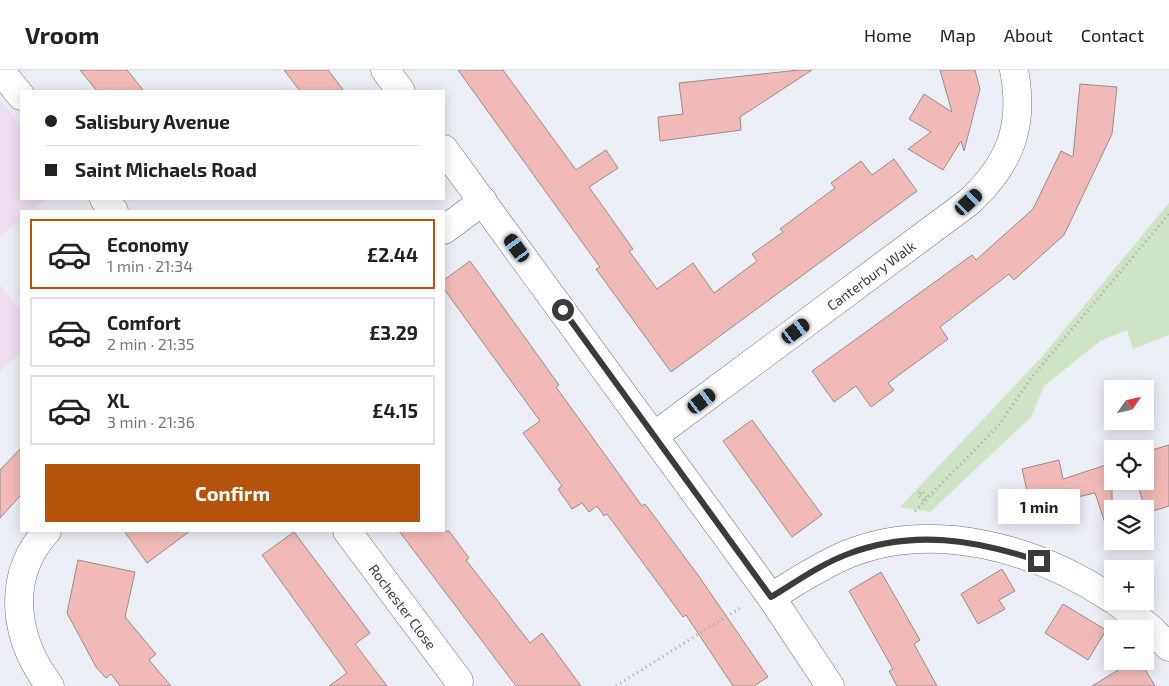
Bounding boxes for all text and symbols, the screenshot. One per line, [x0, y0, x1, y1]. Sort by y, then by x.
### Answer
text: Vroom [25, 20, 99, 49]
text: Home [864, 24, 912, 46]
text: Map [940, 24, 976, 46]
text: About [1004, 24, 1053, 46]
text: Contact [1081, 24, 1144, 46]
text: Salisbury Avenue [75, 110, 230, 133]
text: Saint Michaels Road [75, 158, 257, 181]
car [952, 186, 985, 218]
car [502, 231, 531, 265]
icon: car [47, 232, 92, 277]
text: Economy [107, 233, 189, 256]
street label: Canterbury Walk [823, 237, 918, 313]
text: £2.44 [367, 243, 418, 266]
text: 1 min · 21:34 [107, 256, 193, 275]
route start [552, 299, 574, 321]
icon: car [47, 310, 92, 355]
text: Comfort [107, 311, 181, 334]
car [779, 316, 812, 346]
text: £3.29 [369, 321, 418, 344]
text: 2 min · 21:35 [107, 334, 194, 353]
north arrow [1104, 380, 1154, 430]
map controls [1104, 380, 1154, 670]
car [685, 386, 718, 416]
icon: car [47, 388, 92, 433]
text: XL [107, 389, 129, 412]
text: £4.15 [372, 399, 418, 422]
text: 3 min · 21:36 [107, 412, 195, 431]
button: locate [1104, 440, 1154, 490]
button: Confirm [45, 464, 420, 522]
callout: 1 min [998, 488, 1080, 524]
text: 1 min [1020, 497, 1058, 516]
button: layers [1104, 500, 1154, 550]
route end [1028, 550, 1050, 572]
street label: Rochester Close [366, 560, 441, 652]
button: + [1104, 560, 1154, 610]
button: − [1104, 620, 1154, 670]

